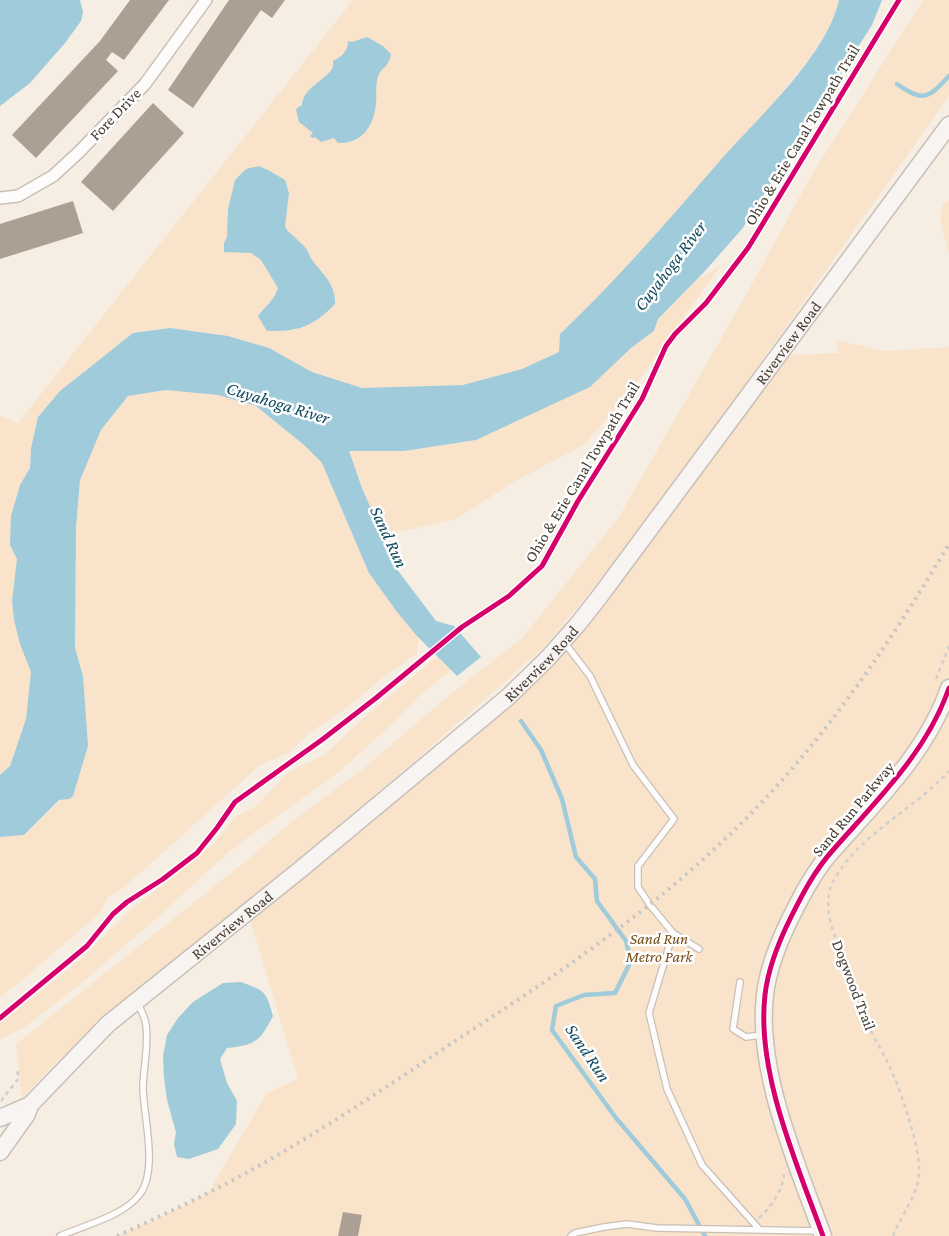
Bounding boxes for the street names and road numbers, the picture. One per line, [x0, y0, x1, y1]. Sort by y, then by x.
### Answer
street label: Ohio & Erie Canal Towpath Trail [741, 42, 864, 229]
street label: Fore Drive [86, 84, 144, 144]
street label: Riverview Road [752, 297, 824, 387]
street label: Ohio & Erie Canal Towpath Trail [521, 379, 644, 566]
street label: Riverview Road [500, 621, 582, 705]
street label: Sand Run Parkway [809, 758, 899, 860]
street label: Riverview Road [188, 887, 276, 962]
street label: Dogwood Trail [828, 938, 879, 1033]

